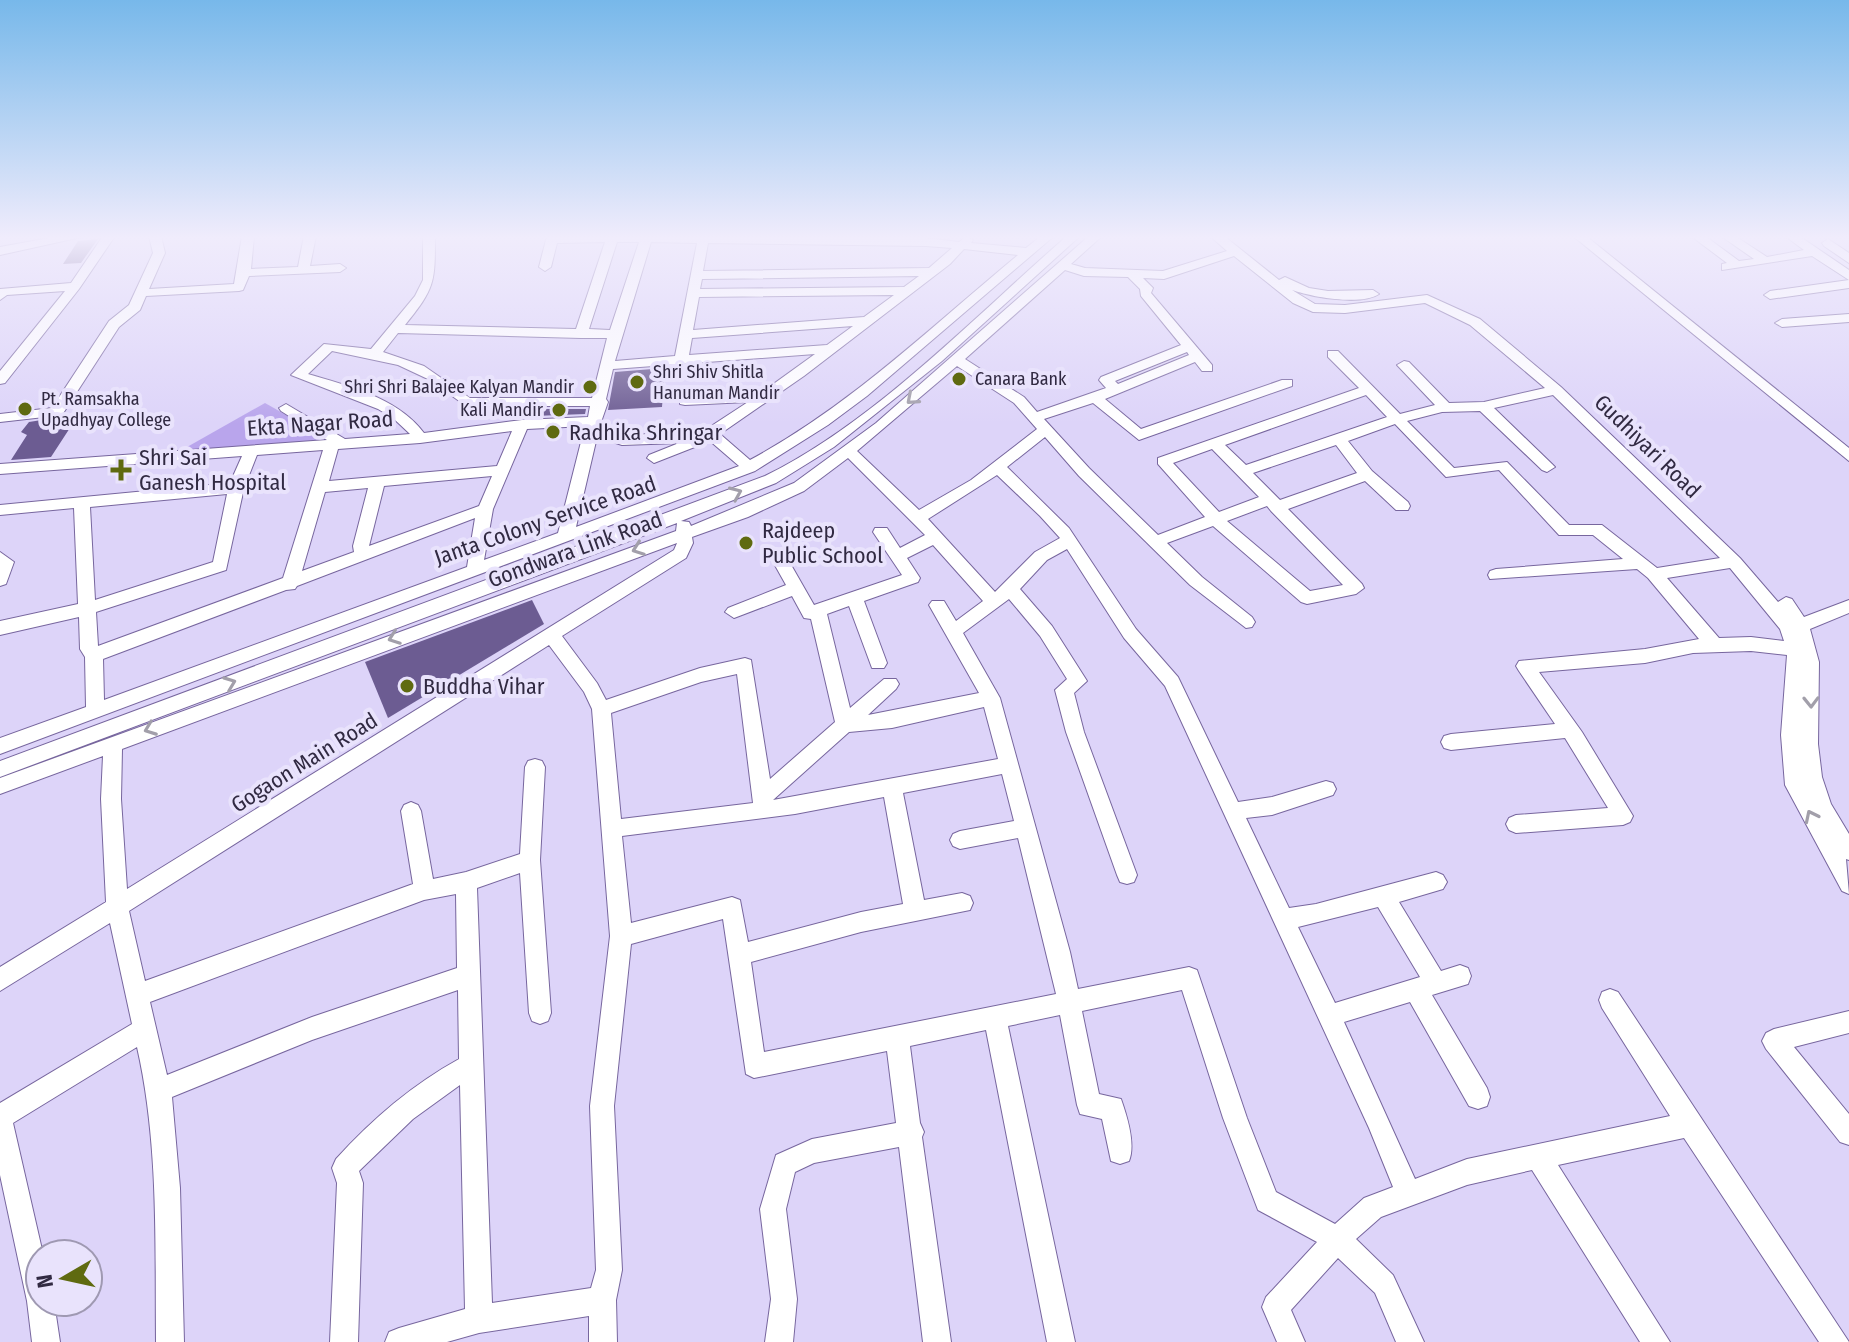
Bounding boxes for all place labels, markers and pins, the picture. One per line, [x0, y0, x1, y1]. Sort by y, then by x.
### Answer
place label: Shri Shiv Shitla Hanuman Mandir [653, 361, 780, 404]
place label: Canara Bank [975, 368, 1067, 390]
marker: Canara Bank [950, 370, 968, 388]
marker: Shri Shiv Shitla Hanuman Mandir [628, 373, 646, 391]
place label: Shri Shri Balajee Kalyan Mandir [344, 376, 575, 398]
marker: Shri Shri Balajee Kalyan Mandir [581, 378, 599, 396]
place label: Pt. Ramsakha Upadhyay College [41, 388, 171, 431]
place label: Kali Mandir [460, 399, 544, 421]
marker: Pt. Ramsakha Upadhyay College [16, 400, 34, 418]
marker: Kali Mandir [550, 401, 568, 419]
place label: Radhika Shringar [569, 419, 722, 446]
marker: Radhika Shringar [544, 423, 562, 441]
place label: Shri Sai Ganesh Hospital [139, 444, 286, 496]
marker: Shri Sai Ganesh Hospital [110, 459, 132, 481]
place label: Rajdeep Public School [762, 517, 883, 569]
marker: Rajdeep Public School [737, 534, 755, 552]
place label: Buddha Vihar [423, 673, 545, 700]
marker: Buddha Vihar [398, 677, 416, 695]

